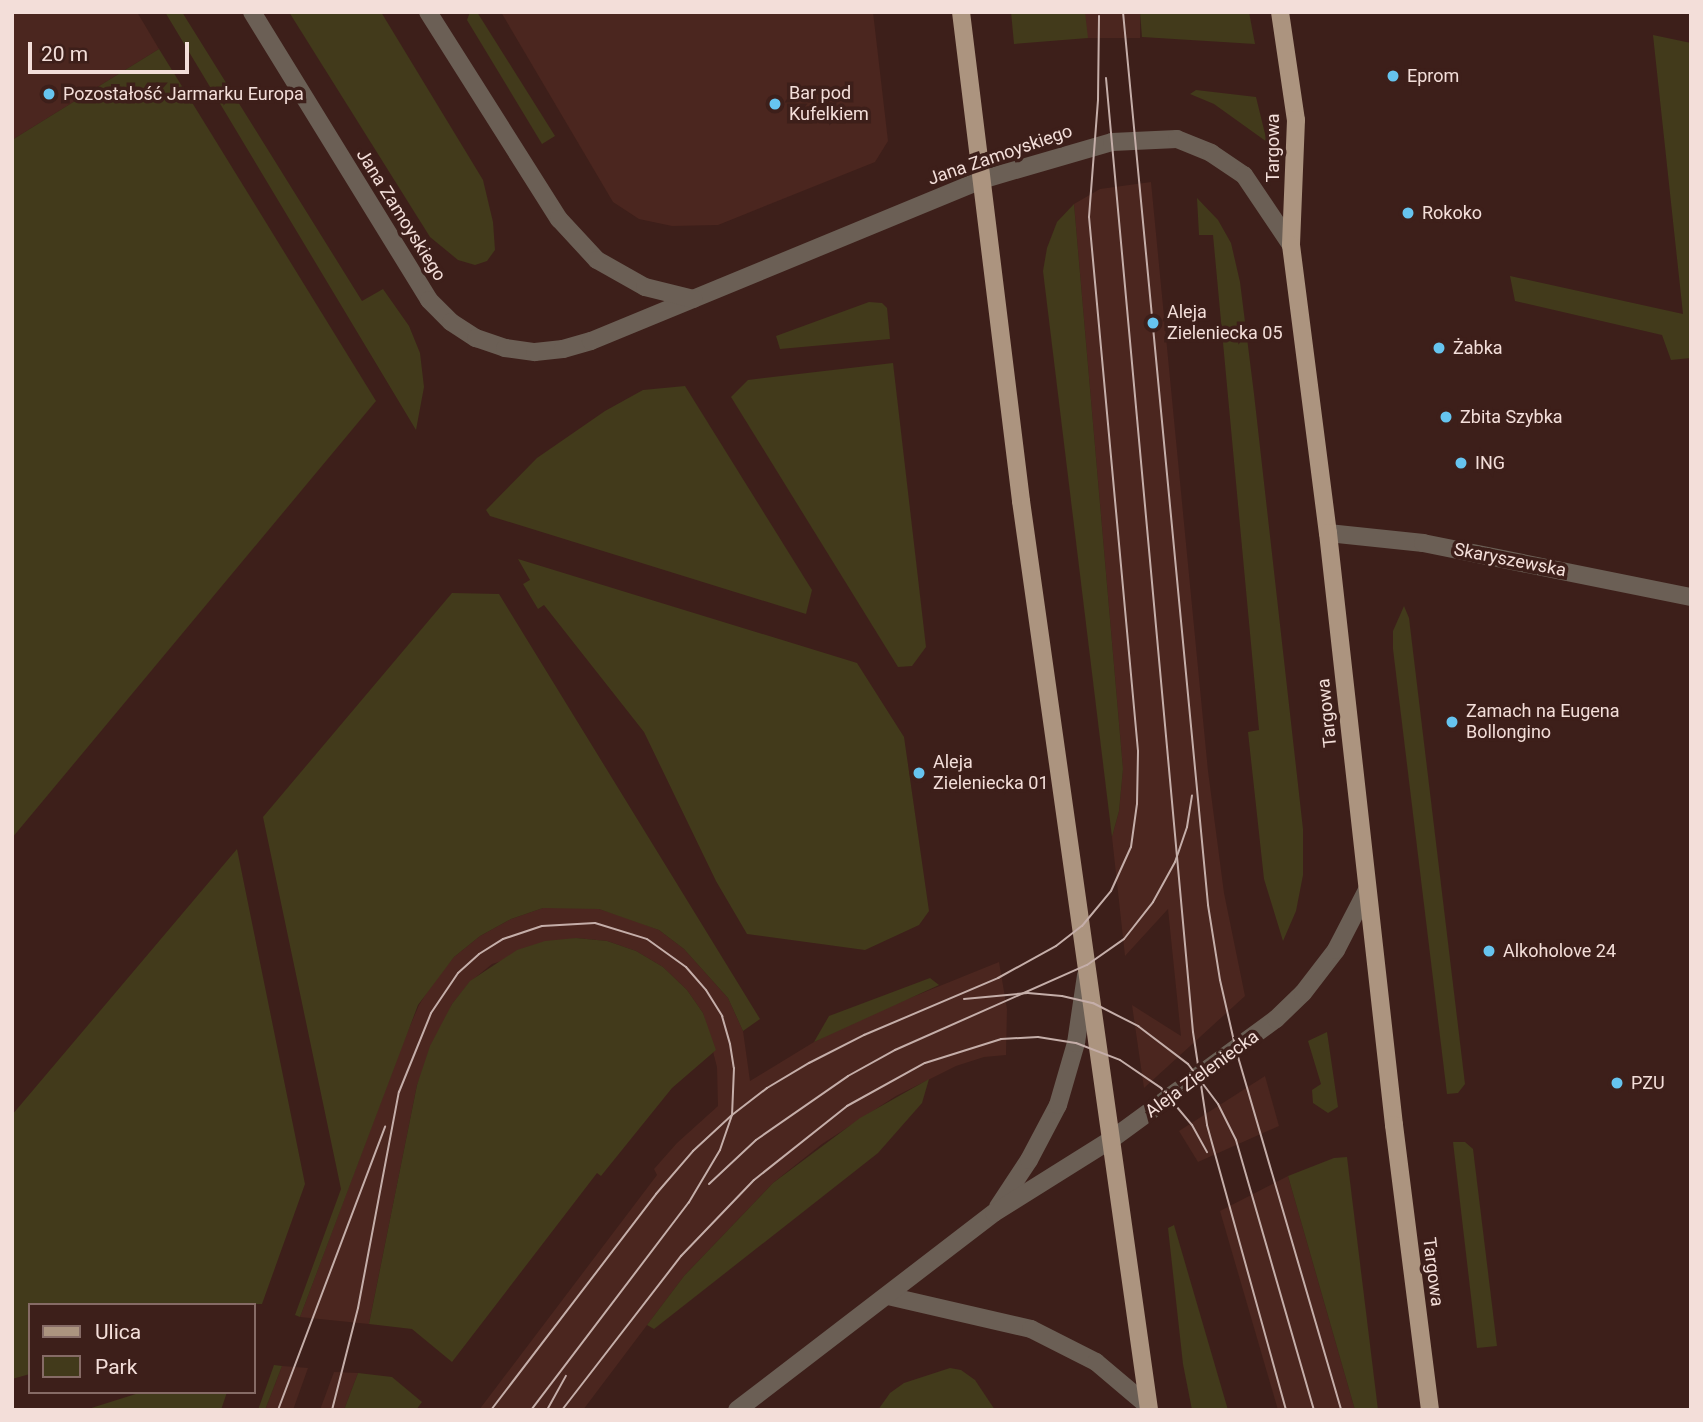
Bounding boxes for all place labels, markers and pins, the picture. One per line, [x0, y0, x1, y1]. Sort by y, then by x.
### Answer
place label: Eprom [1407, 65, 1459, 87]
marker: Eprom [1385, 68, 1401, 84]
place label: Pozostałość Jarmarku Europa [63, 83, 304, 105]
place label: Bar pod Kufelkiem [789, 83, 869, 126]
marker: Pozostałość Jarmarku Europa [41, 86, 57, 102]
marker: Bar pod Kufelkiem [767, 96, 783, 112]
place label: Rokoko [1422, 202, 1482, 224]
marker: Rokoko [1400, 205, 1416, 221]
place label: Aleja Zieleniecka 05 [1167, 302, 1283, 344]
marker: Aleja Zieleniecka 05 [1145, 315, 1161, 331]
place label: Żabka [1453, 337, 1503, 359]
marker: Żabka [1431, 340, 1447, 356]
place label: Zbita Szybka [1460, 406, 1563, 428]
marker: Zbita Szybka [1438, 409, 1454, 425]
place label: ING [1475, 452, 1505, 474]
marker: ING [1453, 455, 1469, 471]
place label: Zamach na Eugena Bollongino [1466, 701, 1620, 744]
marker: Zamach na Eugena Bollongino [1444, 714, 1460, 730]
place label: Aleja Zieleniecka 01 [933, 752, 1049, 794]
marker: Aleja Zieleniecka 01 [911, 765, 927, 781]
place label: Alkoholove 24 [1503, 940, 1616, 962]
marker: Alkoholove 24 [1481, 943, 1497, 959]
place label: PZU [1631, 1072, 1665, 1094]
marker: PZU [1609, 1075, 1625, 1091]

